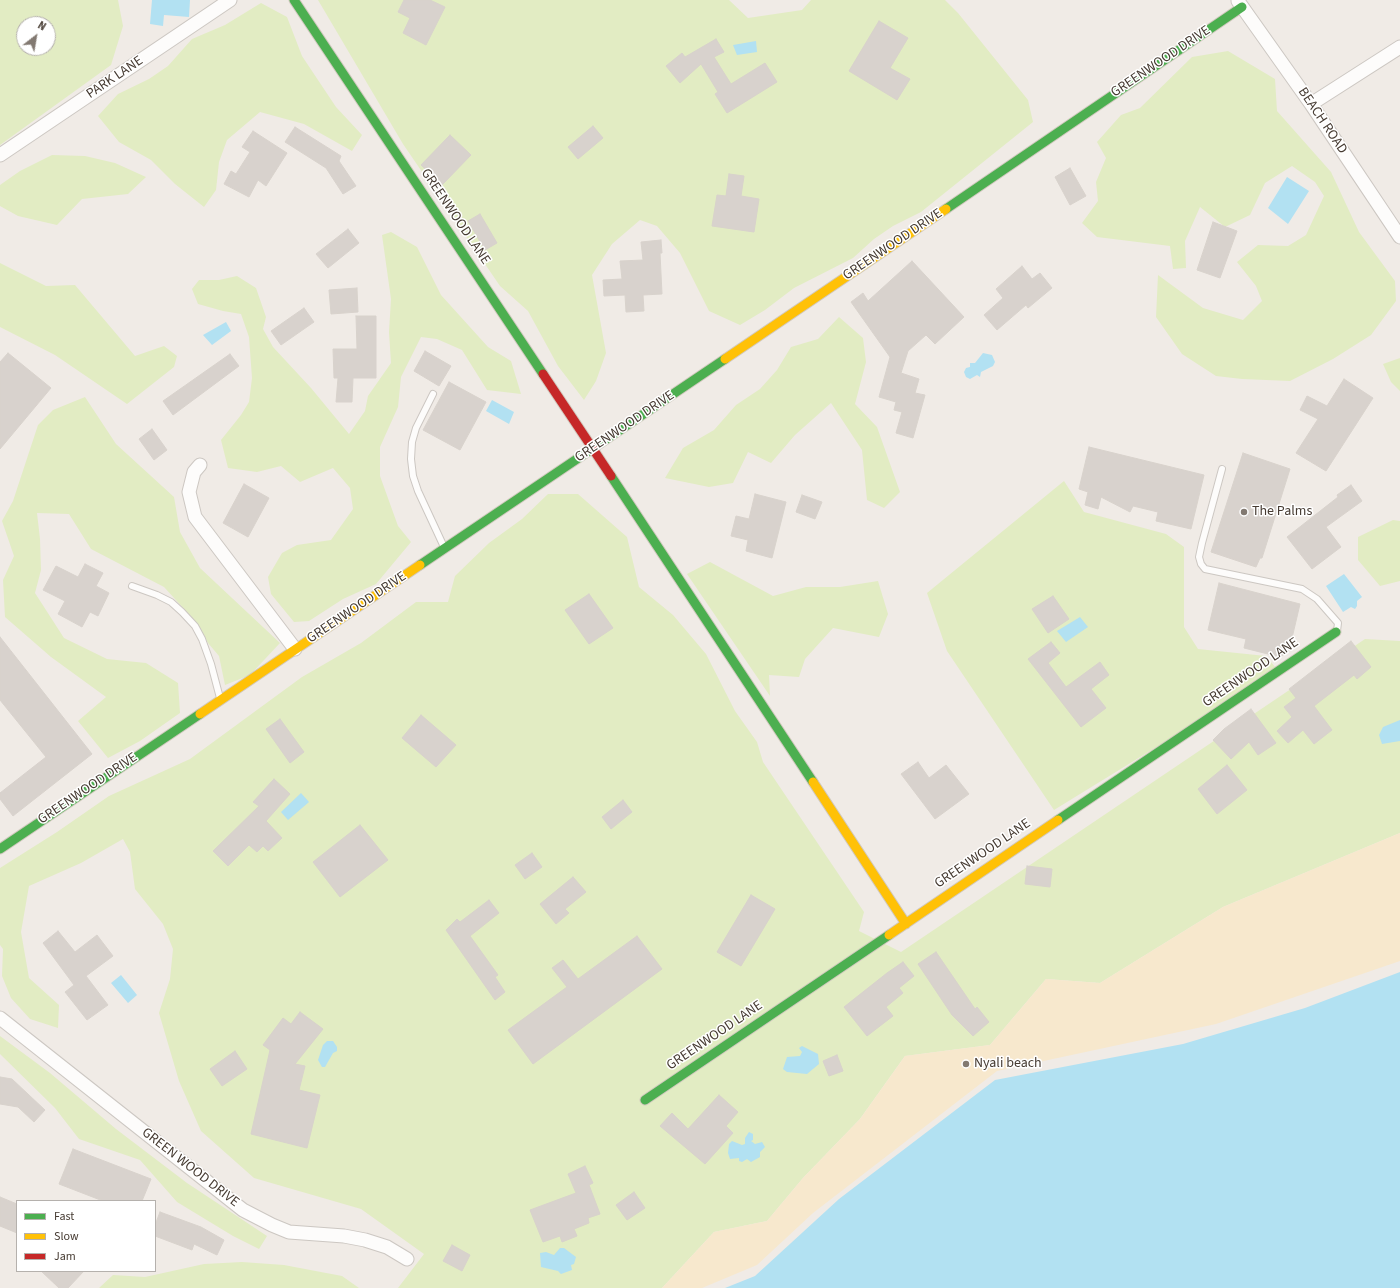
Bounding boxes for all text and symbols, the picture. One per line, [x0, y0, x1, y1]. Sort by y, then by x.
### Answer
north arrow [16, 16, 56, 56]
text: N [35, 18, 49, 34]
street label: GREENWOOD DRIVE [1108, 23, 1214, 101]
street label: PARK LANE [84, 53, 146, 103]
street label: BEACH ROAD [1294, 85, 1350, 157]
street label: GREENWOOD LANE [417, 166, 493, 268]
street label: GREENWOOD DRIVE [840, 206, 946, 284]
street label: GREENWOOD DRIVE [572, 388, 678, 466]
place label: The Palms [1252, 504, 1312, 520]
marker: The Palms [1239, 507, 1249, 517]
street label: GREENWOOD DRIVE [304, 569, 410, 647]
street label: GREENWOOD LANE [1200, 635, 1302, 711]
street label: GREENWOOD DRIVE [35, 750, 141, 828]
street label: GREENWOOD LANE [932, 816, 1034, 892]
street label: GREENWOOD LANE [664, 998, 766, 1074]
place label: Nyali beach [974, 1056, 1042, 1072]
marker: Nyali beach [961, 1059, 971, 1069]
street label: GREEN WOOD DRIVE [138, 1125, 242, 1211]
legend [16, 1200, 156, 1272]
text: Fast [54, 1208, 74, 1225]
text: Slow [54, 1228, 79, 1245]
text: Jam [54, 1248, 76, 1265]

